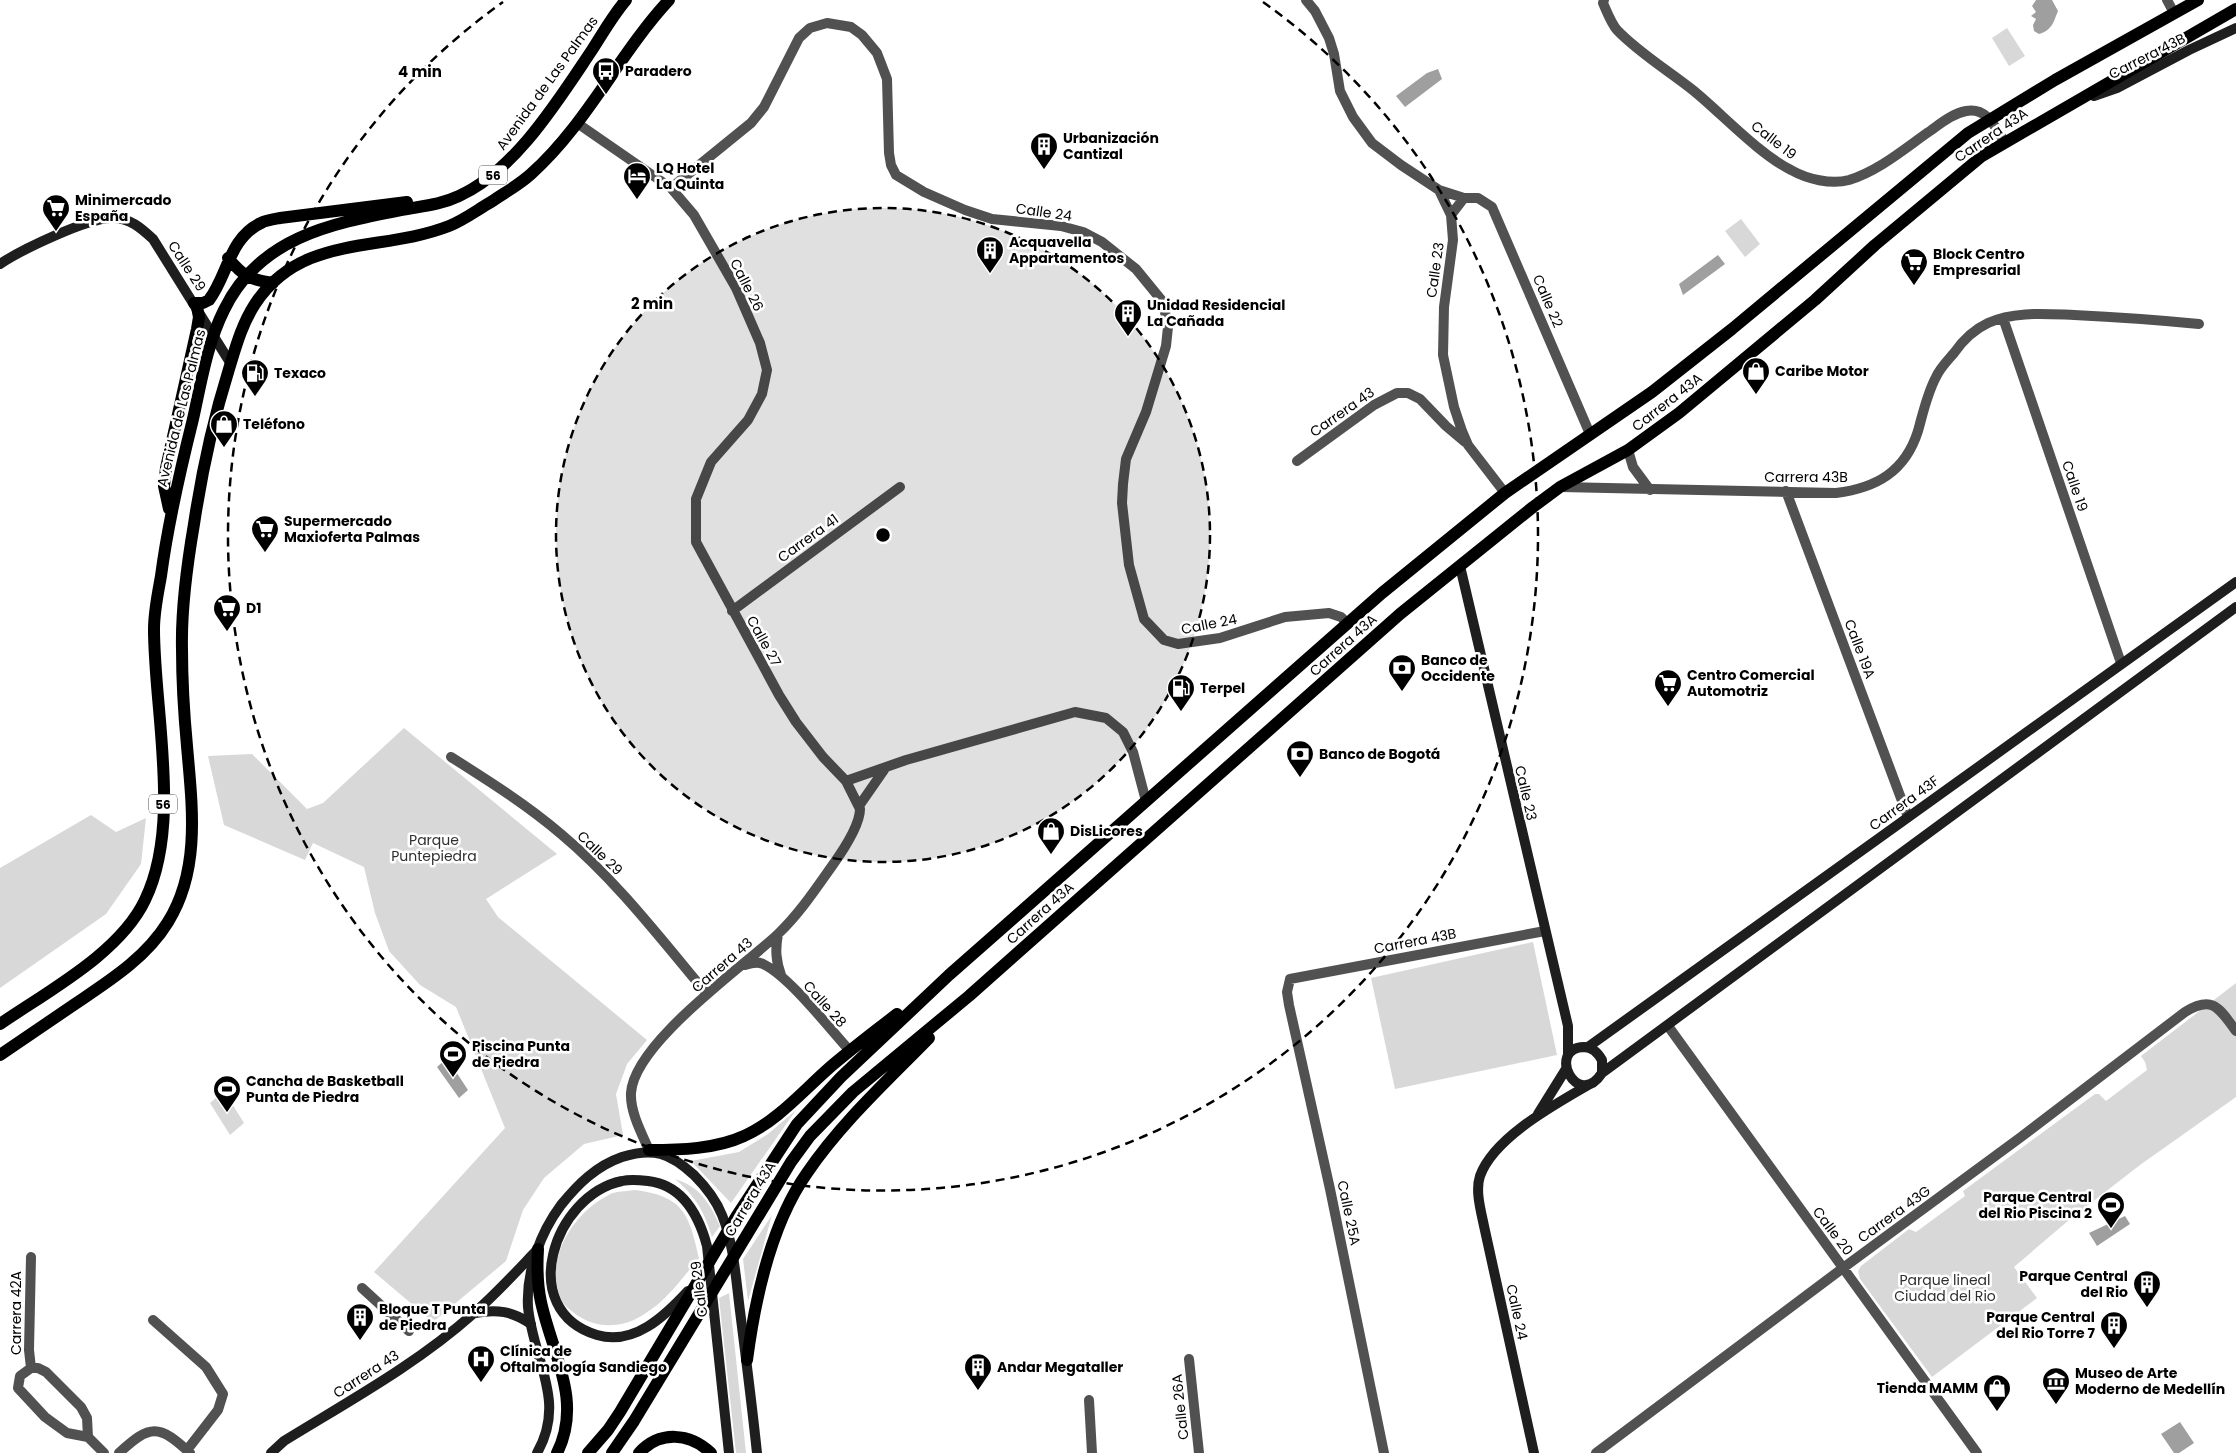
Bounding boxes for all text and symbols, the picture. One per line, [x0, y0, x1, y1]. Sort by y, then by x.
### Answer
street label: Avenida de Las Palmas [491, 12, 603, 154]
street label: Carrera 43B [2105, 28, 2189, 84]
bus stop icon: Paradero [591, 56, 621, 95]
text: 4 min [398, 61, 442, 82]
place label: Paradero [625, 61, 692, 81]
street label: Carrera 43A [1950, 103, 2032, 167]
street label: Calle 19 [1747, 116, 1801, 164]
place label: Urbanización Cantizal [1063, 128, 1159, 164]
building icon: Urbanización Cantizal [1029, 131, 1059, 170]
place label: LQ Hotel La Quinta [656, 158, 724, 194]
hotel icon: LQ Hotel La Quinta [622, 161, 652, 200]
road number: 56 [479, 166, 507, 184]
place label: Minimercado España [75, 190, 171, 226]
supermarket icon: Minimercado España [41, 193, 71, 232]
street label: Calle 24 [1015, 198, 1074, 226]
place label: Acquavella Appartamentos [1009, 232, 1125, 268]
building icon: Acquavella Appartamentos [975, 235, 1005, 274]
street label: Calle 29 [163, 237, 211, 295]
street label: Calle 23 [1421, 241, 1449, 299]
place label: Block Centro Empresarial [1933, 244, 2025, 280]
supermarket icon: Block Centro Empresarial [1899, 247, 1929, 286]
street label: Calle 26 [725, 255, 769, 315]
street label: Calle 22 [1528, 271, 1568, 331]
text: 2 min [631, 293, 673, 314]
place label: Unidad Residencial La Cañada [1147, 295, 1285, 331]
building icon: Unidad Residencial La Cañada [1113, 298, 1143, 337]
street label: Avenida de Las Palmas [152, 327, 210, 489]
shop icon: Caribe Motor [1741, 356, 1771, 395]
fuel station icon: Texaco [240, 358, 270, 397]
place label: Caribe Motor [1775, 361, 1869, 381]
place label: Texaco [274, 363, 326, 383]
street label: Carrera 43A [1628, 368, 1706, 436]
street label: Carrera 43 [1306, 382, 1378, 442]
shop icon: Teléfono [209, 409, 239, 448]
place label: Teléfono [243, 414, 305, 434]
street label: Calle 19 [2057, 458, 2093, 514]
street label: Carrera 43B [1764, 467, 1848, 487]
street label: Carrera 41 [773, 509, 843, 567]
place label: Supermercado Maxioferta Palmas [284, 511, 420, 547]
supermarket icon: Supermercado Maxioferta Palmas [250, 514, 280, 553]
centre of rings [874, 526, 892, 544]
supermarket icon: D1 [212, 593, 242, 632]
place label: D1 [246, 598, 261, 618]
street label: Calle 24 [1179, 609, 1239, 639]
street label: Carrera 43A [1305, 609, 1381, 681]
street label: Calle 27 [742, 612, 786, 670]
street label: Calle 19A [1839, 616, 1881, 682]
place label: Banco de Occidente [1421, 650, 1495, 686]
bank icon: Banco de Occidente [1387, 653, 1417, 692]
place label: Centro Comercial Automotriz [1687, 665, 1815, 701]
supermarket icon: Centro Comercial Automotriz [1653, 668, 1683, 707]
fuel station icon: Terpel [1166, 673, 1196, 712]
place label: Terpel [1200, 678, 1245, 698]
bank icon: Banco de Bogotá [1285, 739, 1315, 778]
place label: Banco de Bogotá [1319, 744, 1440, 764]
street label: Calle 23 [1510, 764, 1542, 822]
street label: Carrera 43F [1865, 771, 1943, 835]
road number: 56 [149, 794, 177, 814]
shop icon: DisLicores [1036, 816, 1066, 855]
place label: DisLicores [1070, 821, 1143, 841]
street label: Calle 29 [573, 826, 627, 880]
park label: Parque Puntepiedra [391, 830, 477, 866]
street label: Carrera 43A [1002, 877, 1078, 949]
street label: Carrera 43B [1372, 923, 1458, 959]
street label: Carrera 43 [687, 933, 757, 997]
street label: Calle 28 [799, 976, 851, 1032]
place label: Piscina Punta de Piedra [472, 1036, 570, 1072]
sports icon: Piscina Punta de Piedra [438, 1039, 468, 1078]
place label: Cancha de Basketball Punta de Piedra [246, 1071, 404, 1107]
sports icon: Cancha de Basketball Punta de Piedra [212, 1074, 242, 1113]
street label: Carrera 43A [720, 1158, 780, 1240]
street label: Calle 25A [1332, 1179, 1366, 1247]
street label: Carrera 43G [1853, 1181, 1935, 1247]
place label: Parque Central del Rio Piscina 2 [1978, 1187, 2092, 1223]
sports icon: Parque Central del Rio Piscina 2 [2096, 1190, 2126, 1229]
street label: Calle 20 [1808, 1202, 1858, 1260]
street label: Calle 29 [686, 1260, 712, 1318]
place label: Parque Central del Rio [2019, 1266, 2128, 1302]
building icon: Parque Central del Rio [2132, 1269, 2162, 1308]
park label: Parque lineal Ciudad del Rio [1894, 1270, 1996, 1306]
street label: Carrera 42A [6, 1271, 26, 1355]
street label: Calle 24 [1501, 1282, 1533, 1342]
place label: Bloque T Punta de Piedra [379, 1299, 486, 1335]
building icon: Bloque T Punta de Piedra [345, 1302, 375, 1341]
place label: Parque Central del Rio Torre 7 [1986, 1307, 2095, 1343]
building icon: Parque Central del Rio Torre 7 [2099, 1310, 2129, 1349]
place label: Clínica de Oftalmología Sandiego [500, 1341, 667, 1377]
hospital icon: Clínica de Oftalmología Sandiego [466, 1344, 496, 1383]
street label: Carrera 43 [329, 1345, 403, 1403]
building icon: Andar Megataller [963, 1352, 993, 1391]
place label: Andar Megataller [997, 1357, 1123, 1377]
place label: Museo de Arte Moderno de Medellín [2075, 1363, 2225, 1399]
museum icon: Museo de Arte Moderno de Medellín [2041, 1366, 2071, 1405]
street label: Calle 26A [1167, 1373, 1193, 1441]
shop icon: Tienda MAMM [1982, 1373, 2012, 1412]
place label: Tienda MAMM [1877, 1378, 1978, 1398]

